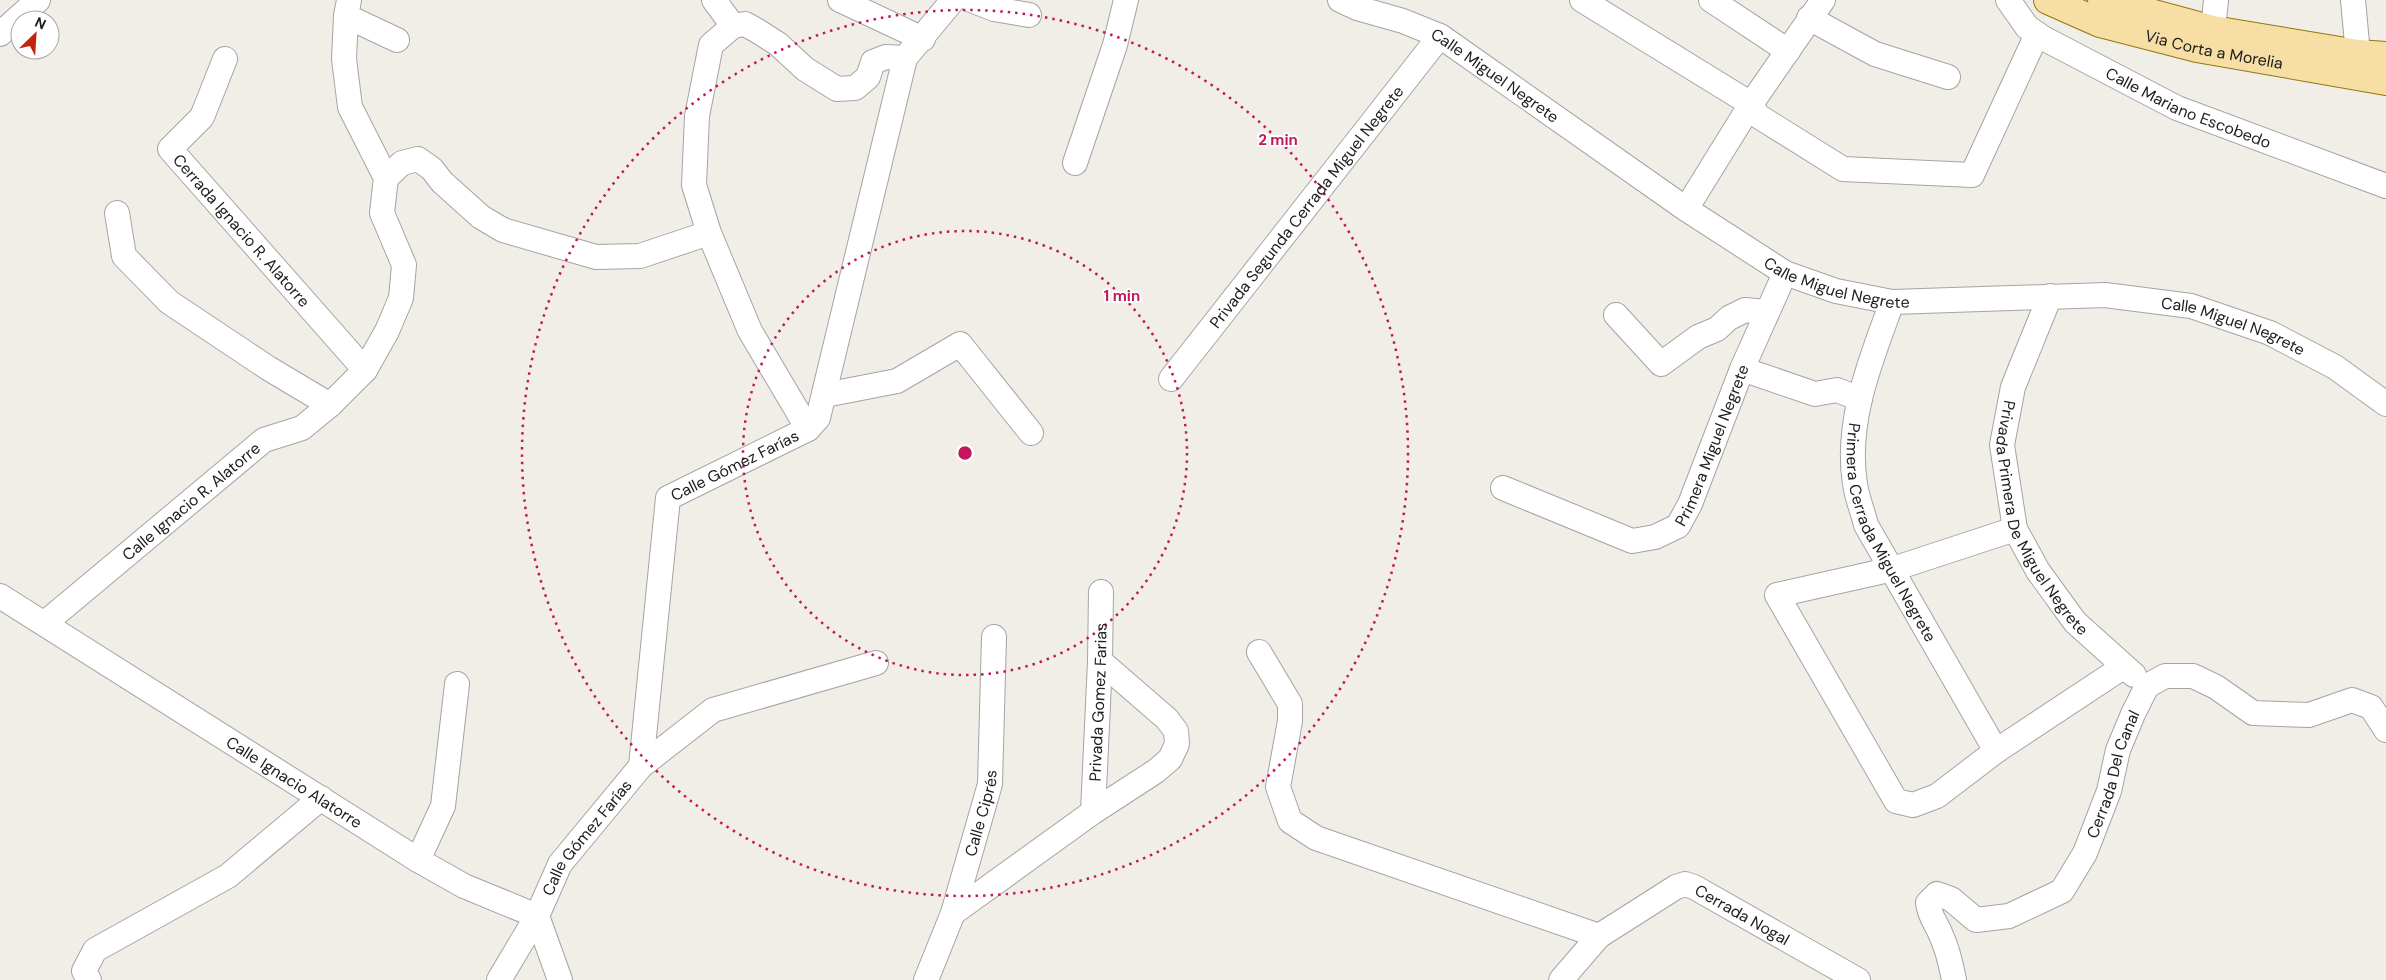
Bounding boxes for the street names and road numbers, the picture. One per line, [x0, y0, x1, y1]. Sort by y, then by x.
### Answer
street label: Calle Miguel Negrete [1428, 23, 1563, 127]
street label: Via Corta a Morelia [2143, 25, 2285, 73]
street label: Calle Mariano Escobedo [2102, 62, 2274, 153]
street label: Privada Segunda Cerrada Miguel Negrete [1204, 81, 1408, 332]
street label: Cerrada Ignacio R. Alatorre [169, 149, 315, 311]
street label: Calle Miguel Negrete [1760, 252, 1910, 313]
street label: Calle Miguel Negrete [2160, 292, 2309, 360]
street label: Primera Miguel Negrete [1670, 361, 1753, 530]
street label: Privada Primera De Miguel Negrete [1992, 399, 2093, 640]
street label: Primera Cerrada Miguel Negrete [1842, 422, 1941, 645]
street label: Calle Gómez Farías [667, 425, 802, 506]
street label: Calle Ignacio R. Alatorre [117, 437, 264, 565]
street label: Privada Gomez Farias [1084, 623, 1111, 782]
street label: Cerrada Del Canal [2081, 706, 2144, 841]
street label: Calle Ignacio Alatorre [222, 731, 366, 833]
street label: Calle Ciprés [959, 770, 1001, 859]
street label: Calle Gómez Farías [537, 775, 636, 899]
street label: Cerrada Nogal [1691, 879, 1794, 950]

